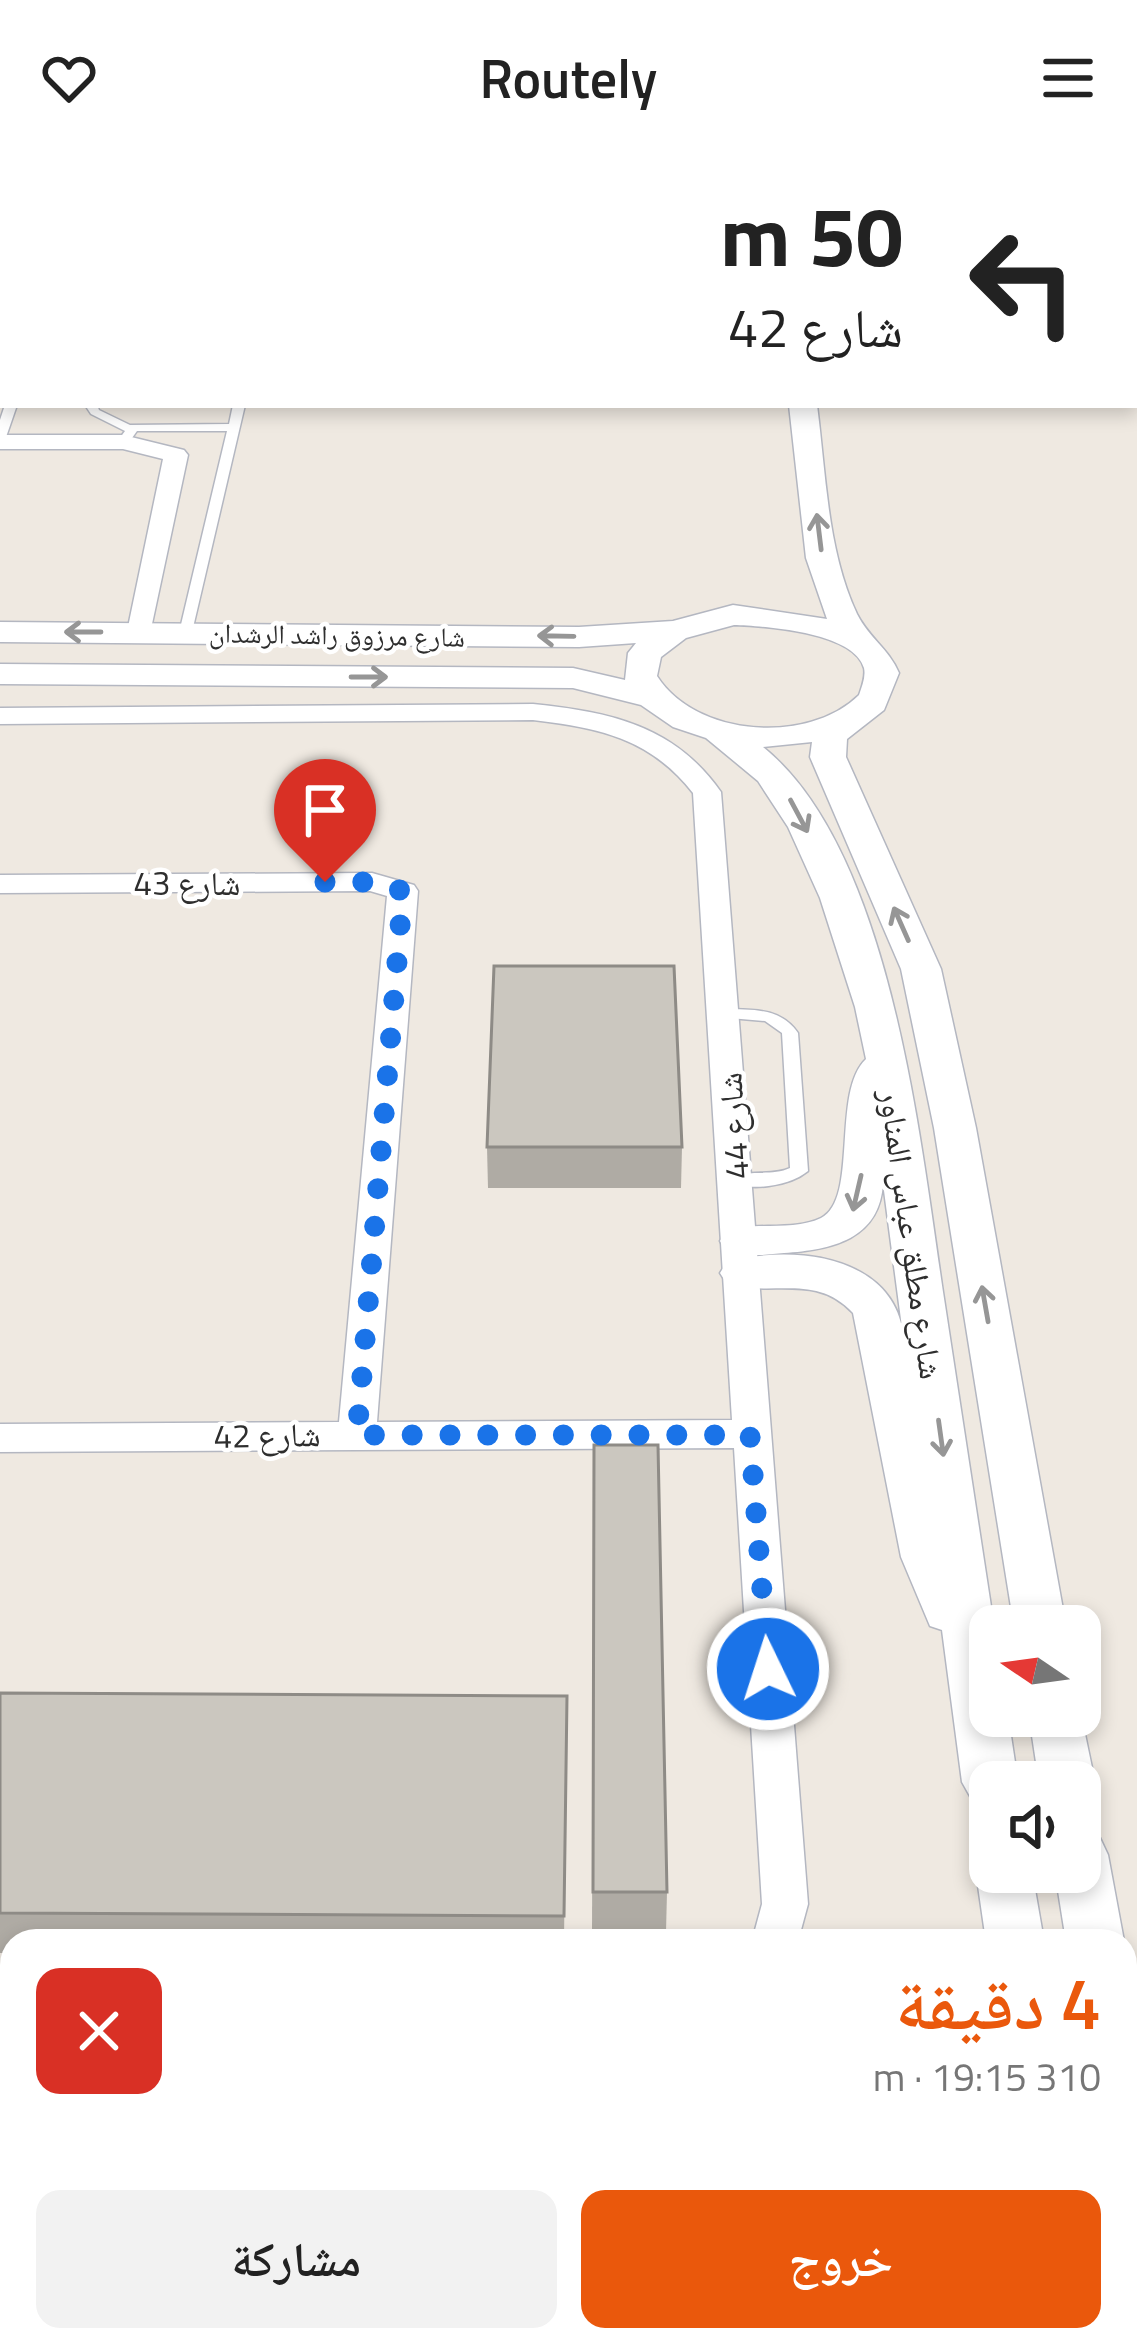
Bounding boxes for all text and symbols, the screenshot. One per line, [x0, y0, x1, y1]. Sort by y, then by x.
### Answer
text: Routely [480, 37, 657, 119]
icon: heart [36, 45, 102, 111]
icon: menu [1035, 45, 1101, 111]
text: 50 m [720, 171, 903, 299]
icon: left [945, 204, 1101, 360]
text: شارع 42 [728, 286, 903, 368]
one-way arrow [807, 513, 829, 552]
street label: شارع مرزوق راشد الرشدان [209, 611, 465, 657]
one-way arrow [64, 621, 103, 643]
one-way arrow [537, 625, 576, 648]
one-way arrow [349, 666, 388, 688]
pin [274, 759, 376, 882]
icon: arrive [292, 777, 358, 843]
one-way arrow [788, 798, 811, 833]
street label: شارع 43 [134, 858, 240, 908]
one-way arrow [888, 907, 910, 943]
street label: شارع 44 [704, 1071, 762, 1181]
street label: شارع مطلق عباس المناور [867, 1085, 957, 1382]
one-way arrow [845, 1173, 868, 1211]
one-way arrow [972, 1285, 995, 1324]
street label: شارع 42 [213, 1409, 321, 1461]
one-way arrow [930, 1418, 953, 1457]
north arrow [969, 1605, 1101, 1737]
map controls [969, 1605, 1101, 1893]
position arrow [705, 1606, 831, 1732]
button: sound [969, 1761, 1101, 1893]
text: 4 دقيقة [895, 1947, 1101, 2057]
button: close [36, 1968, 162, 2094]
text: 310 m · 19:15 [873, 2047, 1101, 2106]
button: مشاركة [36, 2190, 557, 2328]
button: خروج [581, 2190, 1101, 2328]

